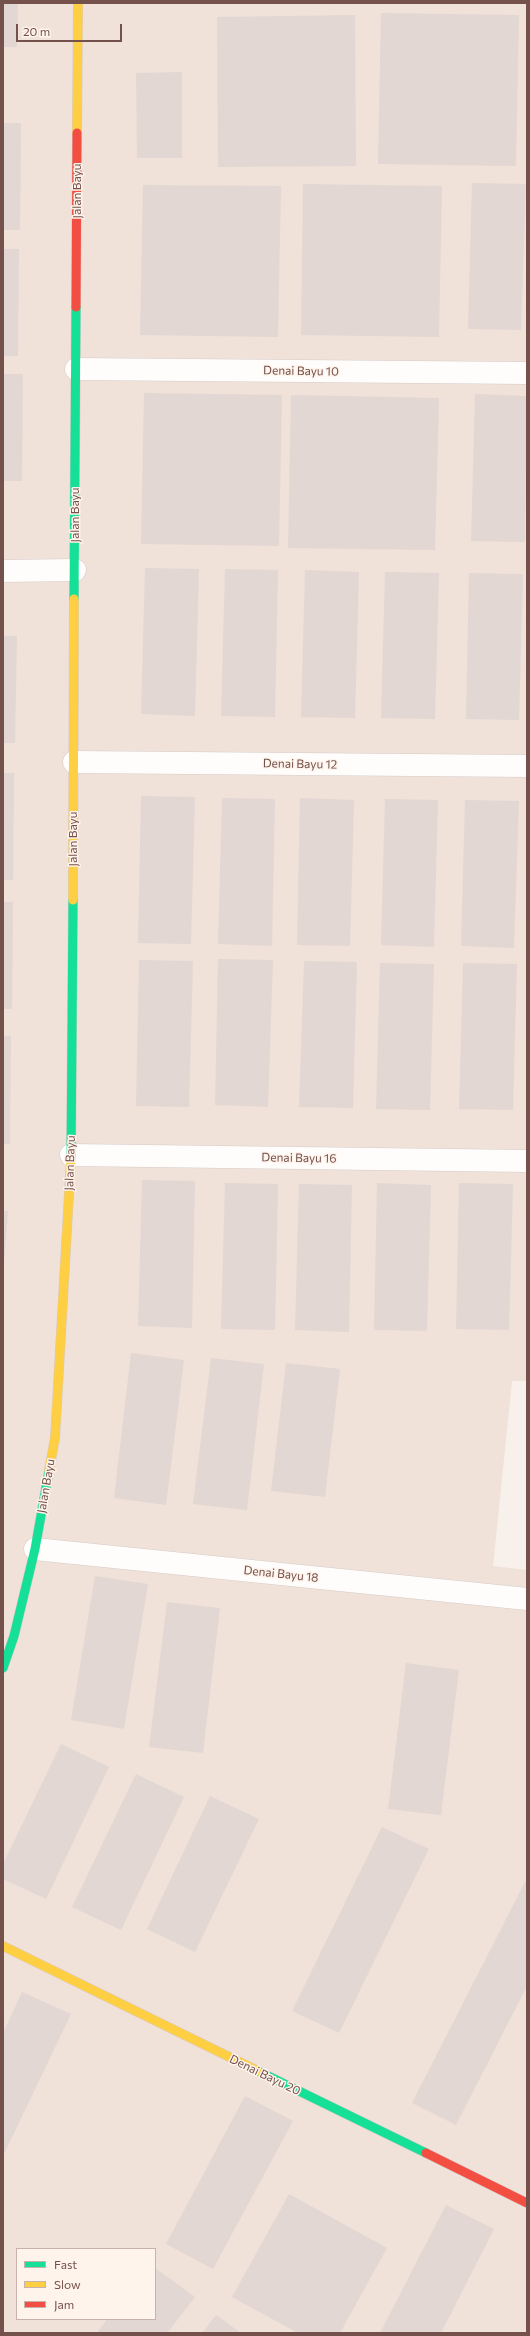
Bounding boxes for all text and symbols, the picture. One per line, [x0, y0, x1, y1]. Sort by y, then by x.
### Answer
scale bar [18, 16, 124, 42]
text: 20 m [23, 24, 50, 38]
street label: Jalan Bayu [70, 163, 84, 219]
street label: Denai Bayu 10 [263, 363, 339, 379]
street label: Jalan Bayu [68, 487, 82, 543]
street label: Denai Bayu 12 [263, 756, 337, 772]
street label: Jalan Bayu [66, 811, 80, 867]
street label: Jalan Bayu [62, 1135, 78, 1191]
street label: Denai Bayu 16 [261, 1150, 337, 1166]
street label: Jalan Bayu [34, 1458, 58, 1514]
street label: Denai Bayu 18 [243, 1563, 319, 1585]
street label: Denai Bayu 20 [227, 2052, 303, 2098]
legend [16, 2248, 156, 2320]
text: Fast [54, 2257, 77, 2271]
text: Slow [54, 2277, 81, 2291]
text: Jam [54, 2297, 74, 2311]

